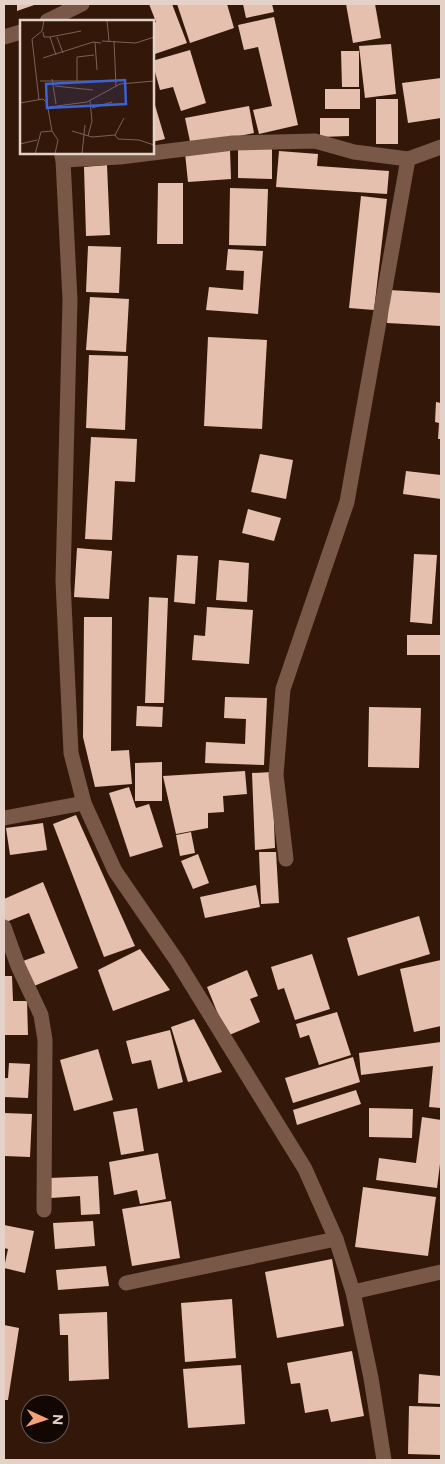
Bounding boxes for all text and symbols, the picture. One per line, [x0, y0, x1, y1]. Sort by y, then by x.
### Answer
inset map [20, 20, 154, 154]
north arrow [20, 1394, 70, 1444]
text: N [49, 1414, 66, 1426]

